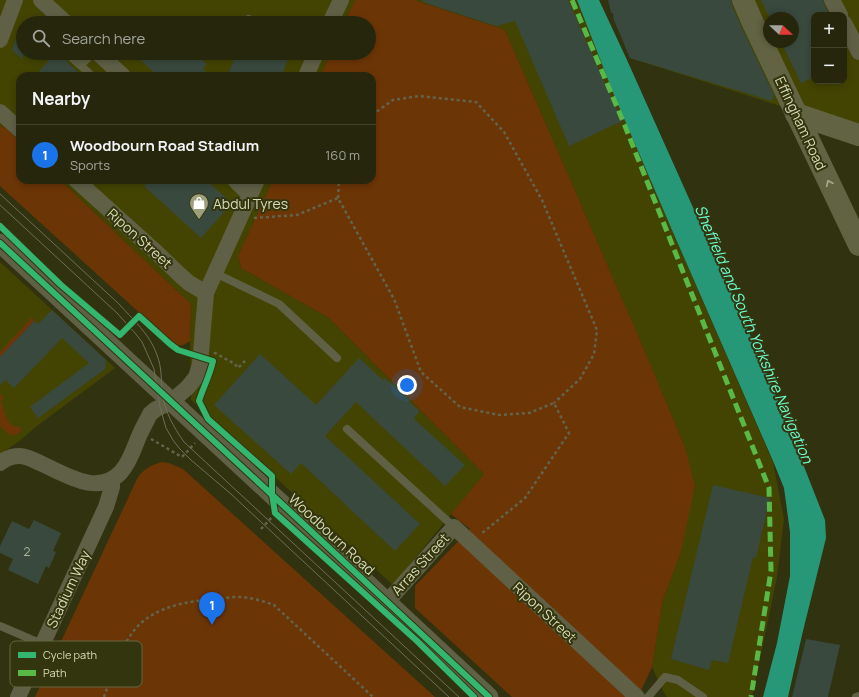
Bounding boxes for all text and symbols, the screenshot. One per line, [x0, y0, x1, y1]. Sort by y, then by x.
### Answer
north arrow [763, 12, 799, 48]
map controls [811, 12, 847, 84]
button: + [811, 12, 847, 48]
search box [16, 16, 376, 60]
icon: search [30, 27, 52, 49]
text: Search here [62, 28, 145, 49]
button: − [811, 48, 847, 84]
street label: Effingham Road [771, 73, 831, 173]
text: Nearby [32, 87, 90, 110]
text: Woodbourn Road Stadium [70, 135, 259, 156]
text: 1 [42, 146, 48, 164]
text: 160 m [325, 146, 360, 164]
text: Sports [70, 156, 110, 174]
one-way arrow [826, 180, 834, 187]
shop icon: Abdul Tyres [188, 192, 210, 220]
place label: Abdul Tyres [213, 194, 288, 213]
water label: Sheffield and South Yorkshire Navigation [690, 202, 819, 467]
street label: Ripon Street [104, 204, 177, 272]
your location [397, 375, 417, 395]
street label: Woodbourn Road [285, 489, 379, 579]
street label: Arras Street [387, 528, 453, 599]
house number: 2 [24, 543, 31, 560]
street label: Stadium Way [42, 546, 95, 631]
street label: Ripon Street [509, 577, 581, 647]
pin: 1 [199, 592, 225, 625]
legend [10, 641, 142, 687]
text: Cycle path [43, 647, 97, 662]
text: Path [43, 665, 66, 680]

